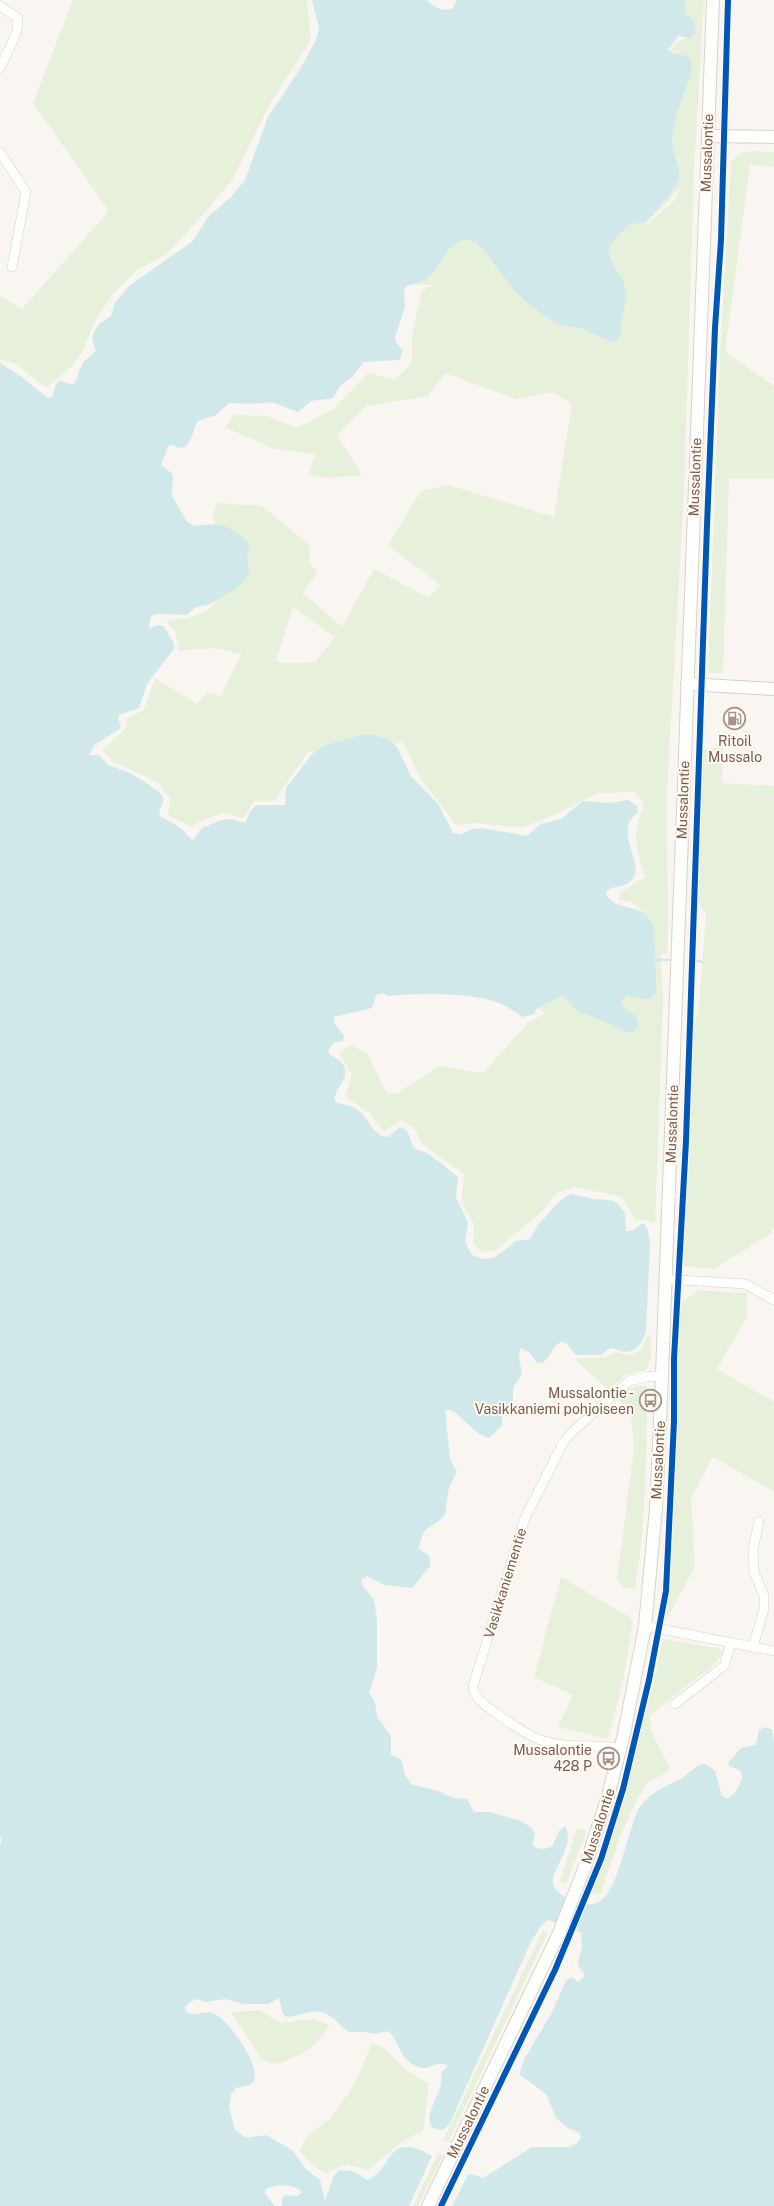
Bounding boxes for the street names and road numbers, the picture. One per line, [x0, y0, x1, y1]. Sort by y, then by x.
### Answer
street label: Mussalontie [698, 113, 716, 193]
street label: Mussalontie [686, 437, 704, 517]
street label: Mussalontie [674, 760, 692, 840]
street label: Mussalontie [663, 1084, 681, 1164]
street label: Mussalontie [648, 1420, 668, 1500]
street label: Vasikkaniementie [481, 1526, 529, 1640]
street label: Mussalontie [578, 1786, 618, 1866]
street label: Mussalontie [444, 2083, 493, 2161]

